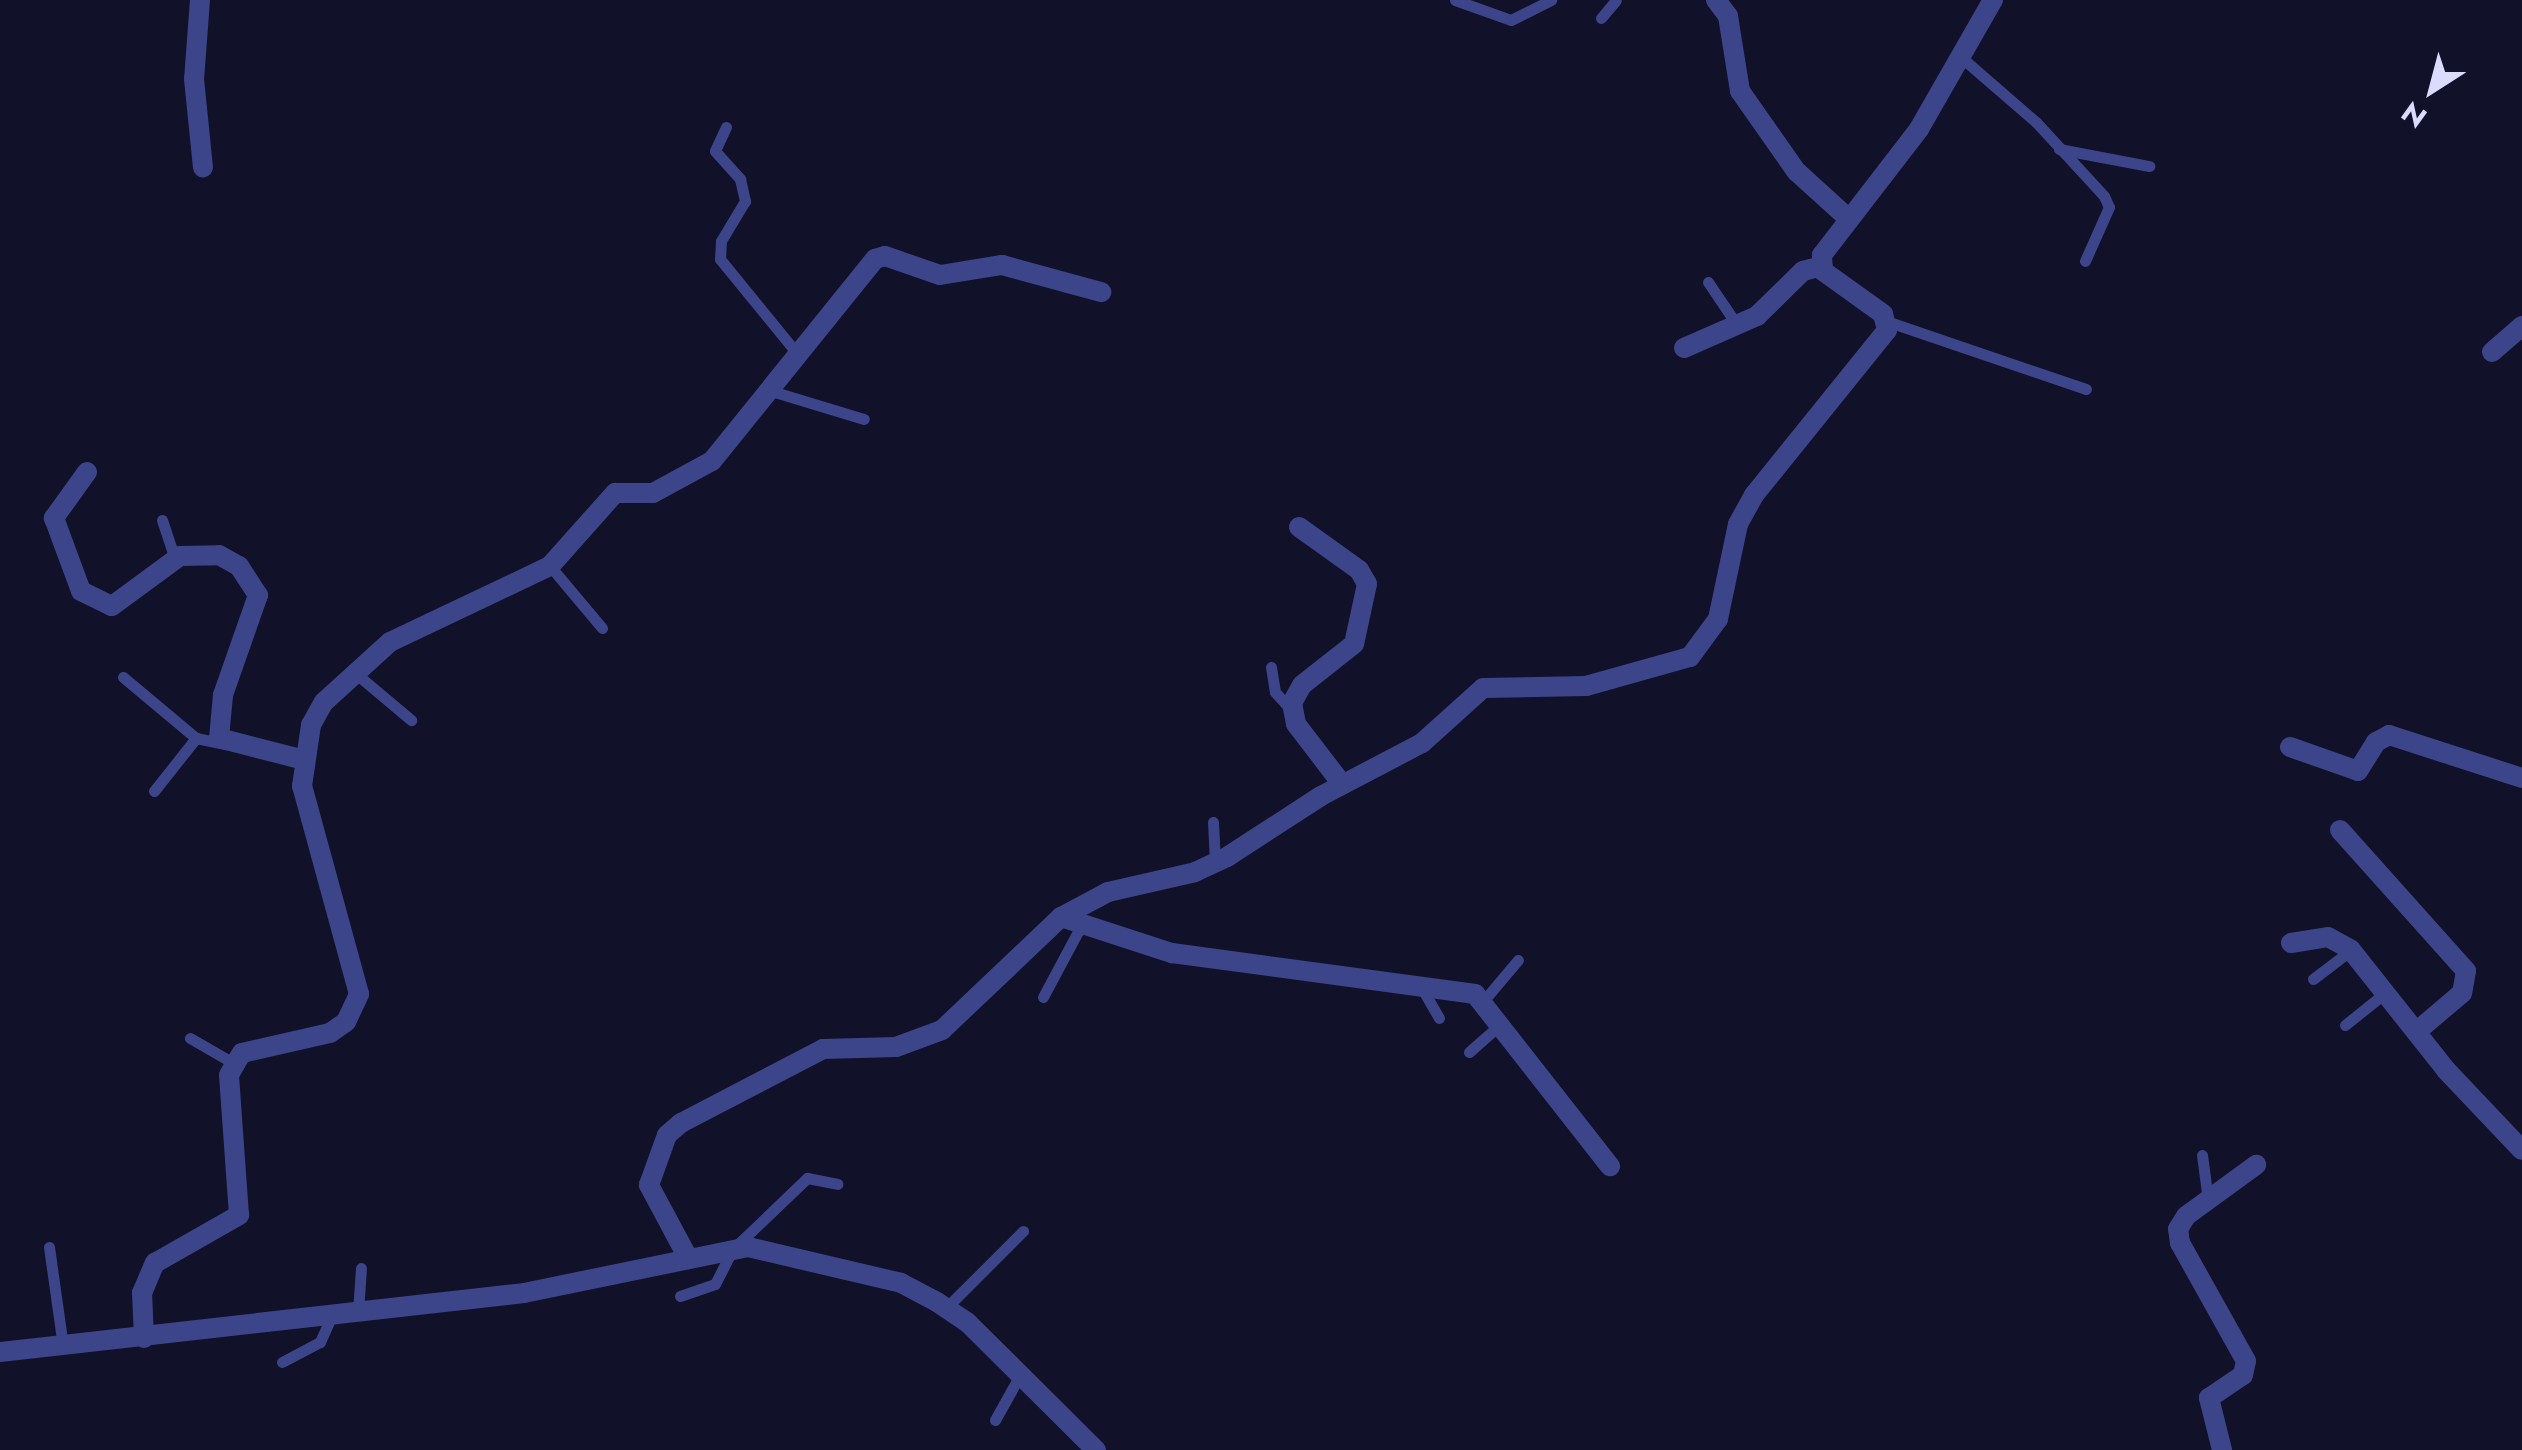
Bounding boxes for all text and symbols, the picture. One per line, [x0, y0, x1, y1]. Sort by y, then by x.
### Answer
north arrow [2382, 40, 2482, 140]
text: N [2393, 92, 2435, 138]

